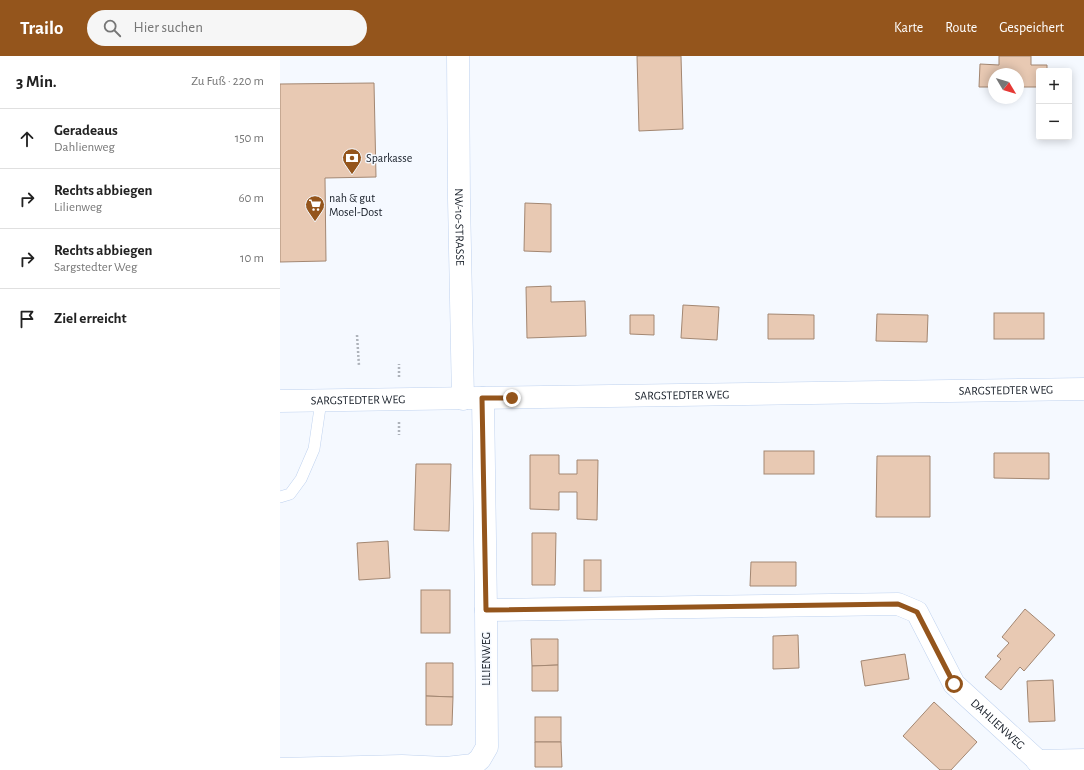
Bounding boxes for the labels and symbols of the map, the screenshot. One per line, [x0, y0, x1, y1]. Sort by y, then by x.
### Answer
north arrow [988, 68, 1024, 104]
bank icon: Sparkasse [341, 147, 363, 175]
place label: Sparkasse [366, 152, 412, 164]
street label: NW-10-STRASSE [453, 188, 466, 266]
place label: nah & gut Mosel-Dost [329, 192, 382, 218]
supermarket icon: nah & gut Mosel-Dost [304, 194, 326, 222]
street label: SARGSTEDTER WEG [958, 383, 1053, 397]
street label: SARGSTEDTER WEG [635, 388, 729, 402]
route end [503, 389, 521, 407]
street label: SARGSTEDTER WEG [311, 393, 405, 407]
street label: LILIENWEG [480, 632, 492, 686]
route start [945, 675, 963, 693]
street label: DAHLIENWEG [969, 697, 1027, 752]

